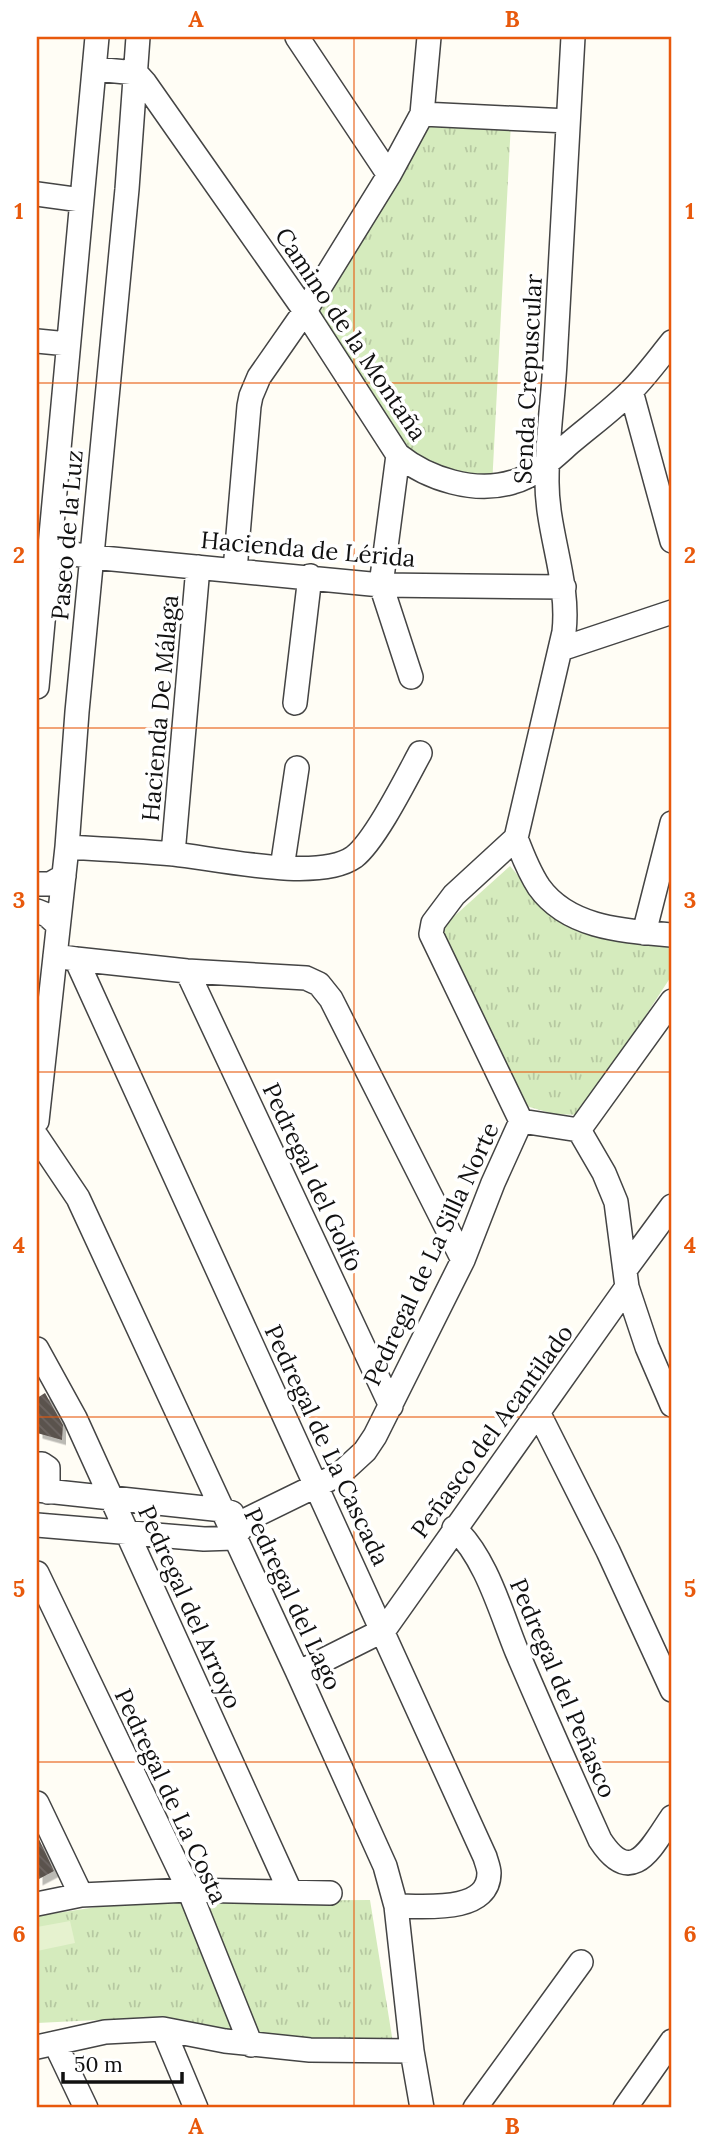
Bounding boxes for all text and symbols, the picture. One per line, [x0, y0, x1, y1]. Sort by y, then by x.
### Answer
text: A [188, 4, 204, 33]
text: B [504, 4, 520, 33]
text: 1 [14, 196, 24, 225]
text: 1 [685, 196, 695, 225]
street label: Camino de la Montaña [268, 222, 434, 446]
street label: Senda Crepuscular [507, 273, 549, 485]
street label: Paseo de la Luz [44, 449, 90, 621]
street label: Hacienda de Lérida [199, 524, 417, 574]
text: 2 [13, 540, 25, 569]
text: 2 [684, 540, 696, 569]
street label: Hacienda De Málaga [135, 593, 185, 823]
text: 3 [13, 885, 25, 914]
text: 3 [684, 885, 696, 914]
street label: Pedregal del Golfo [256, 1078, 370, 1276]
street label: Pedregal de La Silla Norte [356, 1117, 506, 1391]
text: 4 [13, 1230, 25, 1259]
text: 4 [684, 1230, 696, 1259]
street label: Peñasco del Acantilado [404, 1318, 580, 1544]
street label: Pedregal de La Cascada [258, 1320, 396, 1570]
street label: Pedregal del Arroyo [131, 1500, 249, 1714]
street label: Pedregal del Lago [237, 1503, 349, 1695]
text: 5 [13, 1574, 25, 1603]
street label: Pedregal del Peñasco [503, 1574, 623, 1802]
text: 5 [684, 1574, 696, 1603]
street label: Pedregal de La Costa [108, 1684, 234, 1908]
text: 6 [12, 1919, 26, 1948]
text: 6 [683, 1919, 697, 1948]
scale bar [63, 2040, 182, 2084]
text: 50 m [74, 2051, 123, 2078]
text: A [188, 2111, 204, 2140]
text: B [504, 2111, 520, 2140]

